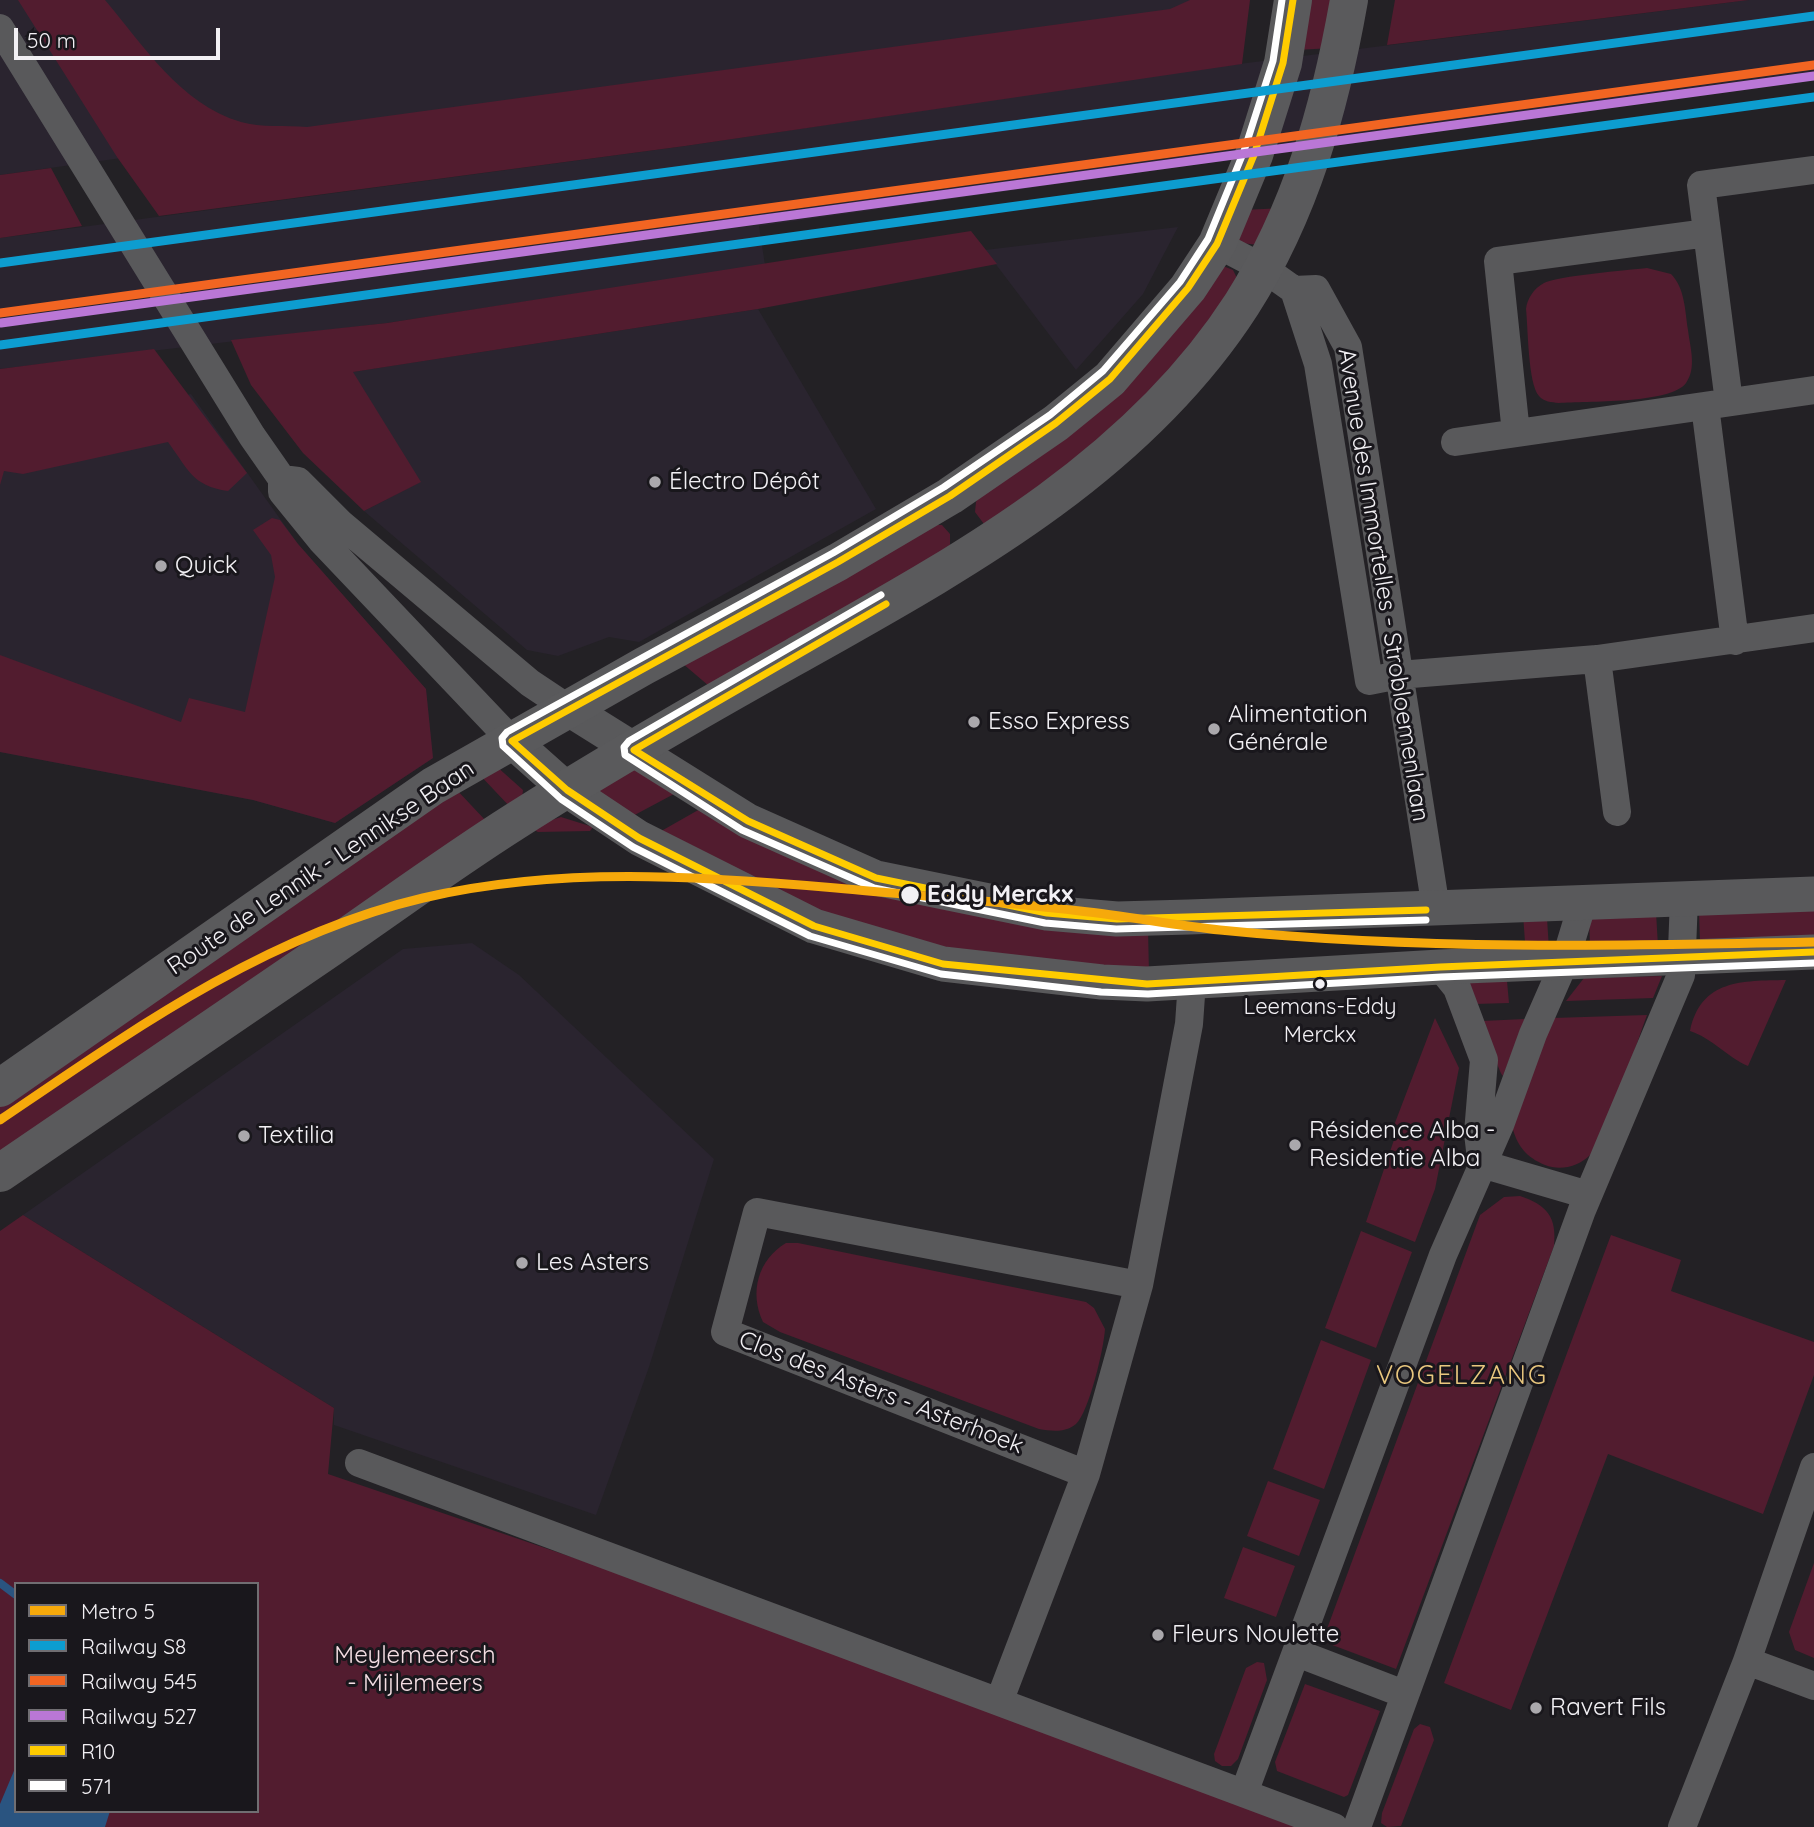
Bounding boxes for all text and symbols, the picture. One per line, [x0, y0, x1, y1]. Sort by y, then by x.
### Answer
scale bar [18, 14, 224, 58]
text: 50 m [27, 27, 76, 53]
street label: Avenue des Immortelles - Strobloemenlaan [1331, 346, 1435, 824]
place label: Électro Dépôt [669, 468, 820, 496]
marker: Électro Dépôt [647, 474, 663, 490]
place label: Quick [175, 552, 238, 580]
marker: Quick [153, 558, 169, 574]
place label: Alimentation Générale [1228, 701, 1368, 757]
place label: Esso Express [988, 708, 1130, 736]
marker: Esso Express [966, 714, 982, 730]
marker: Alimentation Générale [1206, 721, 1222, 737]
street label: Route de Lennik - Lennikse Baan [162, 754, 480, 982]
place label: Eddy Merckx [927, 881, 1073, 909]
marker: Eddy Merckx [899, 884, 921, 906]
marker: Leemans-Eddy Merckx [1313, 977, 1327, 991]
place label: Leemans-Eddy Merckx [1243, 994, 1397, 1046]
place label: Résidence Alba - Residentie Alba [1309, 1117, 1495, 1173]
place label: Textilia [258, 1122, 334, 1150]
marker: Textilia [236, 1128, 252, 1144]
marker: Résidence Alba - Residentie Alba [1287, 1137, 1303, 1153]
place label: Les Asters [536, 1249, 649, 1277]
marker: Les Asters [514, 1255, 530, 1271]
street label: Clos des Asters - Asterhoek [735, 1325, 1027, 1461]
district label: VOGELZANG [1377, 1360, 1547, 1392]
legend [14, 1582, 259, 1813]
text: Metro 5 [81, 1598, 155, 1624]
place label: Fleurs Noulette [1172, 1621, 1339, 1649]
marker: Fleurs Noulette [1150, 1627, 1166, 1643]
text: Railway S8 [81, 1633, 186, 1659]
park label: Meylemeersch - Mijlemeers [334, 1642, 496, 1698]
text: Railway 545 [81, 1668, 197, 1694]
place label: Ravert Fils [1550, 1694, 1666, 1722]
marker: Ravert Fils [1528, 1700, 1544, 1716]
text: Railway 527 [81, 1703, 197, 1729]
text: R10 [81, 1738, 115, 1764]
text: 571 [81, 1773, 112, 1799]

